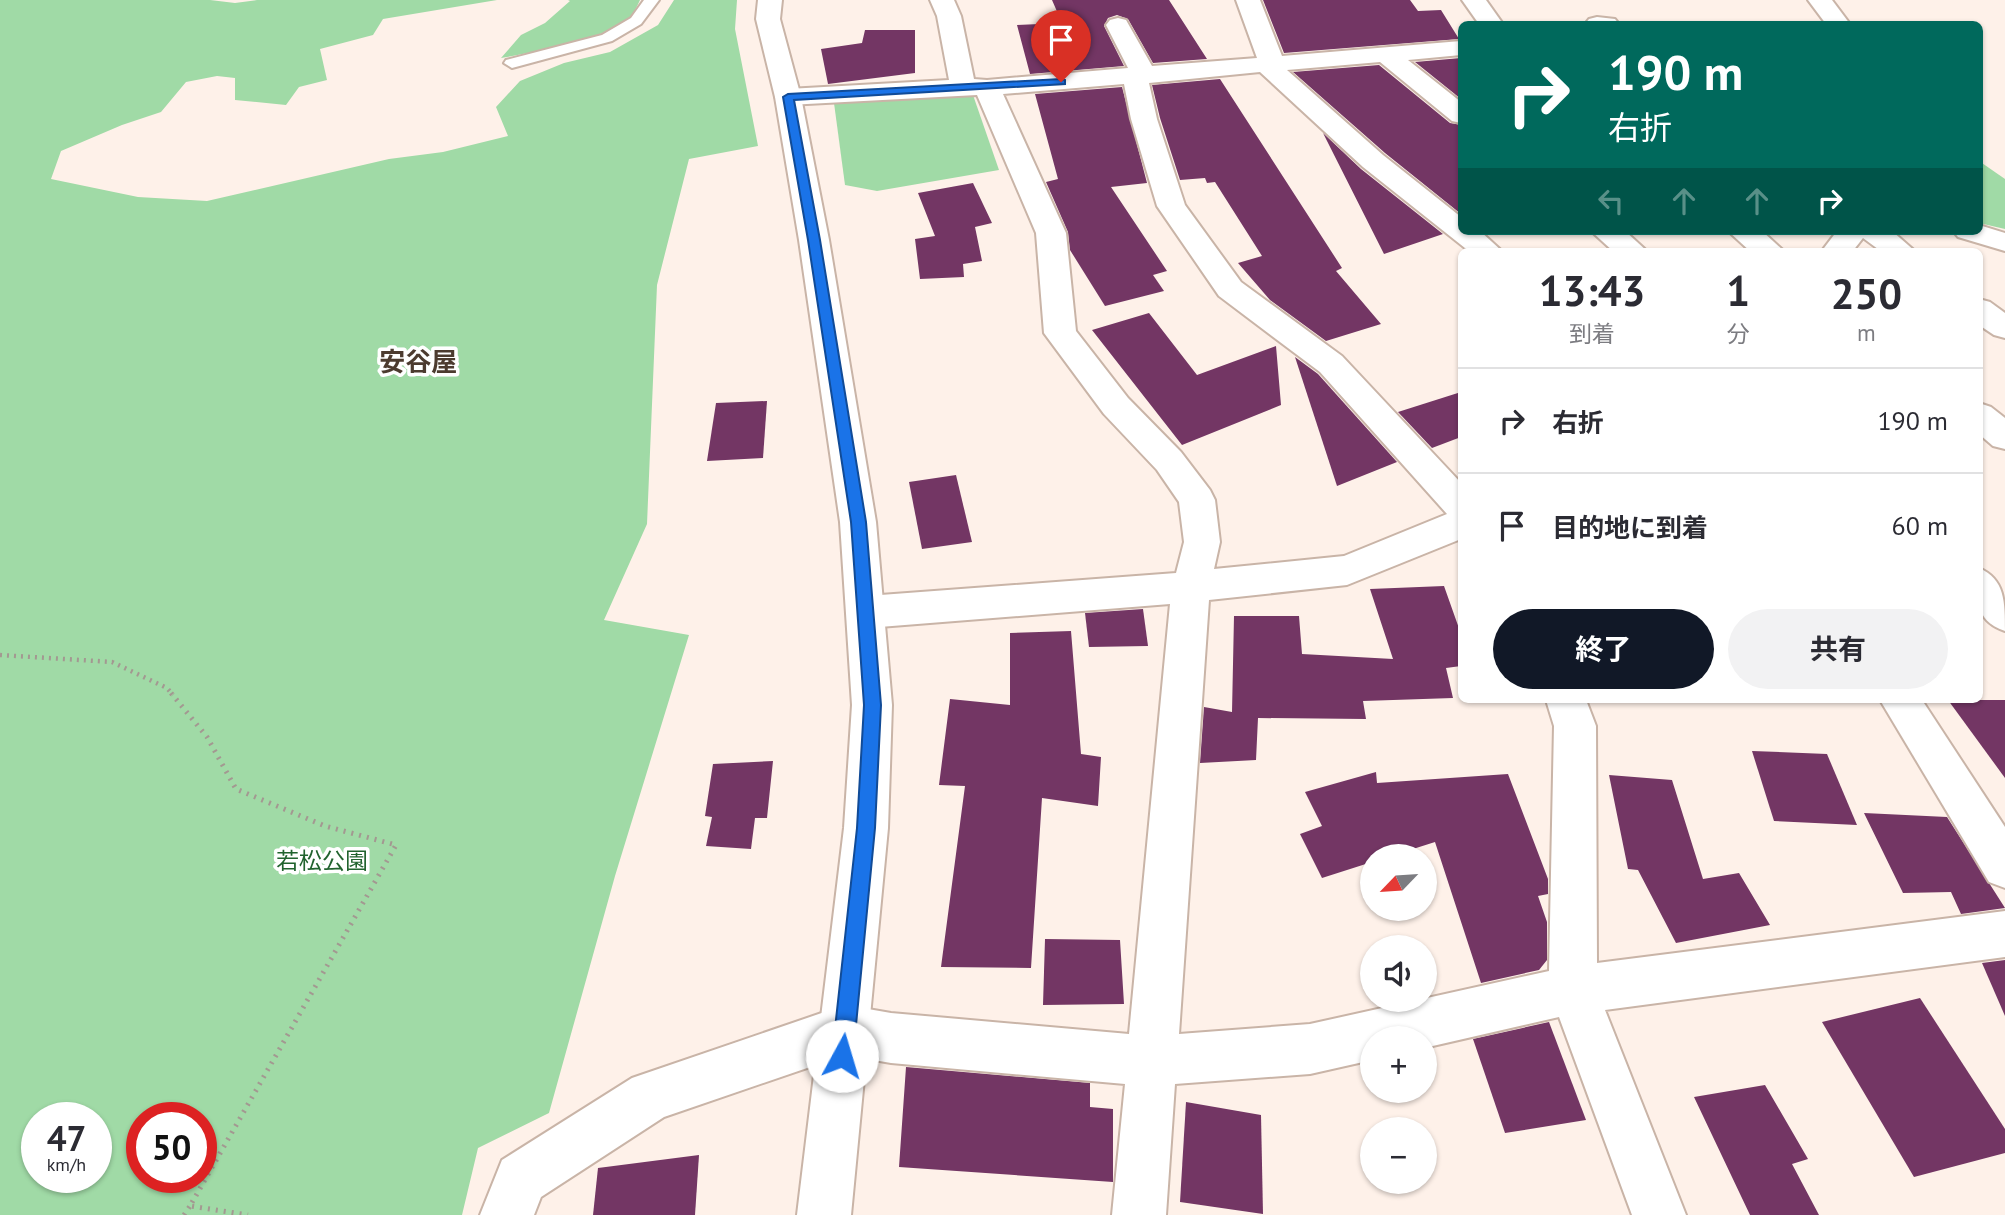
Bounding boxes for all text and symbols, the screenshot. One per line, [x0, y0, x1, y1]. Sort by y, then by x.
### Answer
pin [1031, 10, 1091, 82]
icon: arrive [1042, 21, 1080, 59]
text: 190 m [1608, 40, 1743, 104]
icon: right [1493, 49, 1584, 140]
text: 右折 [1608, 106, 1672, 148]
icon: left [1592, 182, 1630, 220]
icon: ahead [1665, 182, 1703, 220]
icon: ahead [1738, 182, 1776, 220]
icon: right [1811, 182, 1849, 220]
text: 13:43 [1539, 263, 1645, 318]
text: 1 [1726, 263, 1750, 318]
text: 250 [1831, 266, 1902, 321]
text: m [1857, 318, 1876, 347]
text: 到着 [1569, 319, 1615, 348]
text: 分 [1727, 319, 1750, 348]
district label: 安谷屋 [379, 345, 457, 378]
icon: right [1493, 402, 1531, 440]
text: 190 m [1877, 404, 1948, 437]
text: 右折 [1552, 406, 1604, 439]
icon: arrive [1493, 507, 1531, 545]
text: 60 m [1892, 509, 1948, 542]
text: 目的地に到着 [1552, 511, 1708, 544]
button: 終了 [1493, 609, 1714, 689]
button: 共有 [1728, 609, 1948, 689]
north arrow [1360, 844, 1437, 920]
map controls [1360, 844, 1437, 1194]
park label: 若松公園 [276, 846, 368, 875]
button: sound [1360, 935, 1437, 1012]
position arrow [805, 1019, 879, 1093]
button: + [1360, 1026, 1437, 1103]
speed limit sign: 50 [126, 1102, 217, 1193]
text: 47 [47, 1115, 86, 1161]
button: − [1360, 1117, 1437, 1194]
text: km/h [47, 1153, 86, 1176]

